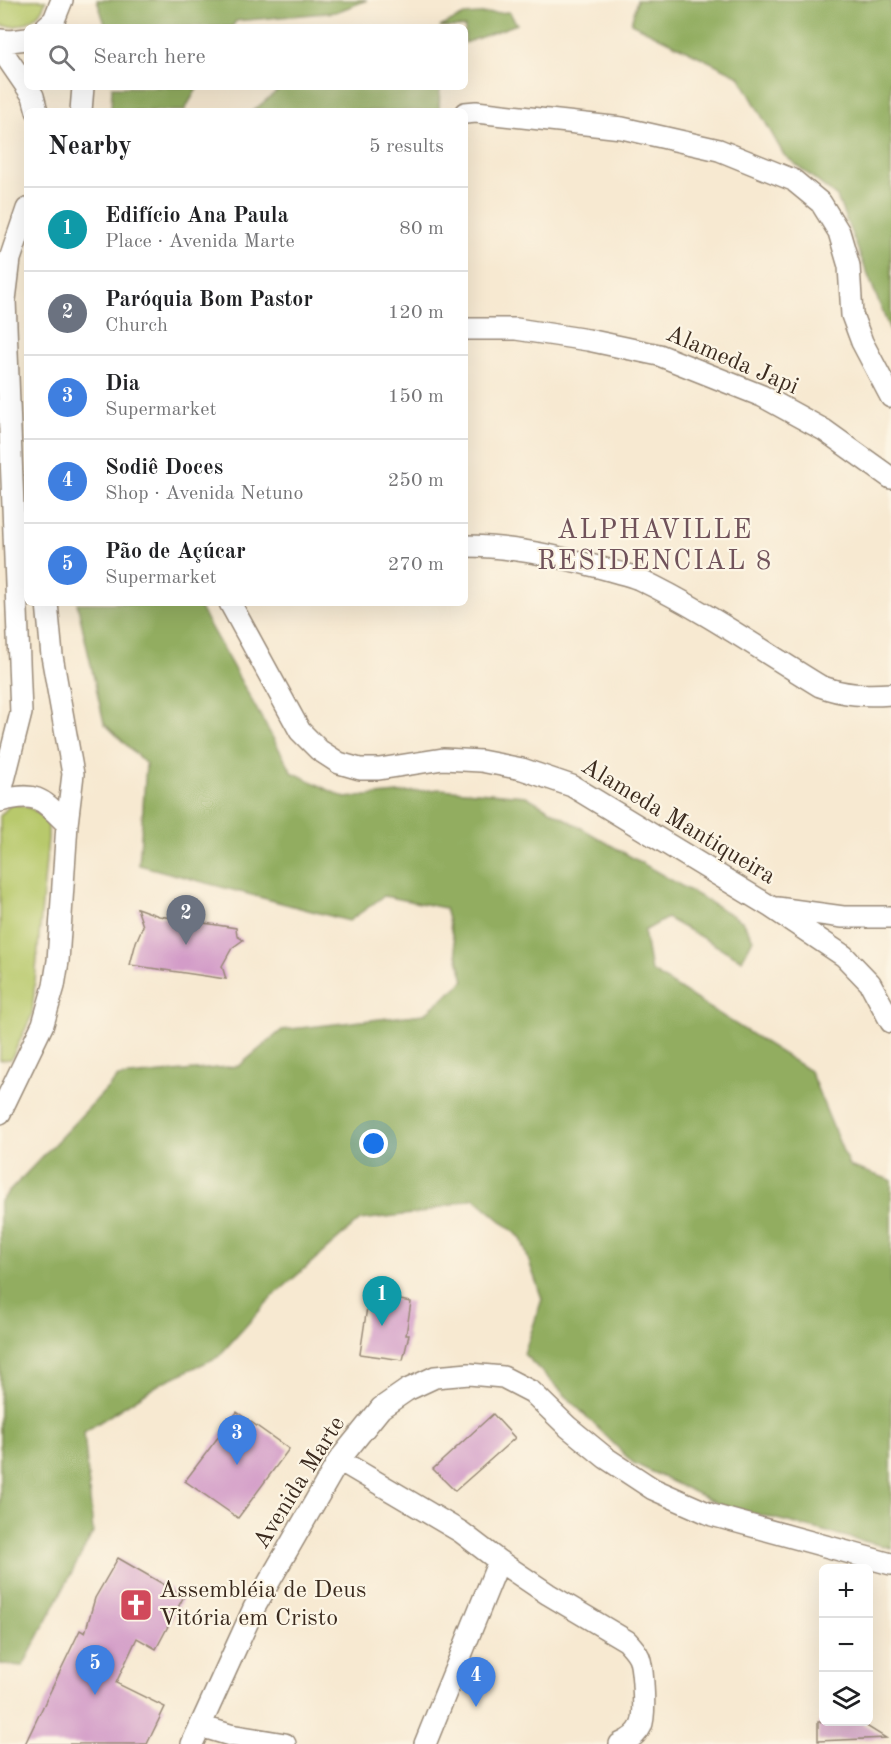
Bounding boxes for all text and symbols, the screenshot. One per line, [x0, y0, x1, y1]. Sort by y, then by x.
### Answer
search box [24, 24, 468, 90]
icon: search [45, 41, 78, 74]
text: Search here [93, 46, 206, 68]
text: Nearby [48, 134, 132, 160]
text: 5 results [369, 137, 444, 157]
text: Edifício Ana Paula [105, 205, 289, 227]
text: 1 [62, 219, 73, 239]
text: 80 m [399, 219, 444, 239]
text: Place · Avenida Marte [105, 232, 295, 252]
text: Paróquia Bom Pastor [105, 289, 313, 311]
text: 2 [62, 303, 73, 323]
text: 120 m [388, 303, 444, 323]
text: Church [105, 316, 168, 336]
street label: Alameda Japi [662, 322, 802, 400]
text: Dia [105, 373, 140, 395]
text: 3 [62, 387, 73, 407]
text: 150 m [388, 387, 444, 407]
text: Supermarket [105, 400, 216, 420]
text: Sodiê Doces [105, 457, 223, 479]
text: 4 [62, 471, 73, 491]
text: 250 m [388, 471, 444, 491]
text: Shop · Avenida Netuno [105, 484, 303, 504]
district label: ALPHAVILLE RESIDENCIAL 8 [537, 517, 773, 575]
text: Pão de Açúcar [105, 541, 246, 563]
text: 5 [62, 555, 73, 575]
text: 270 m [388, 555, 444, 575]
text: Supermarket [105, 568, 216, 588]
street label: Alameda Mantiqueira [577, 755, 779, 889]
pin: 2 [166, 896, 206, 945]
your location [359, 1129, 388, 1158]
pin: 1 [362, 1276, 401, 1326]
street label: Avenida Marte [250, 1413, 350, 1553]
pin: 3 [218, 1416, 256, 1465]
map controls [819, 1564, 873, 1726]
button: + [819, 1564, 873, 1618]
place label: Assembléia de Deus Vitória em Cristo [159, 1579, 366, 1631]
church icon: Assembléia de Deus Vitória em Cristo [118, 1587, 154, 1623]
button: − [819, 1618, 873, 1672]
pin: 5 [76, 1646, 115, 1695]
pin: 4 [456, 1658, 496, 1707]
button: layers [819, 1672, 873, 1726]

